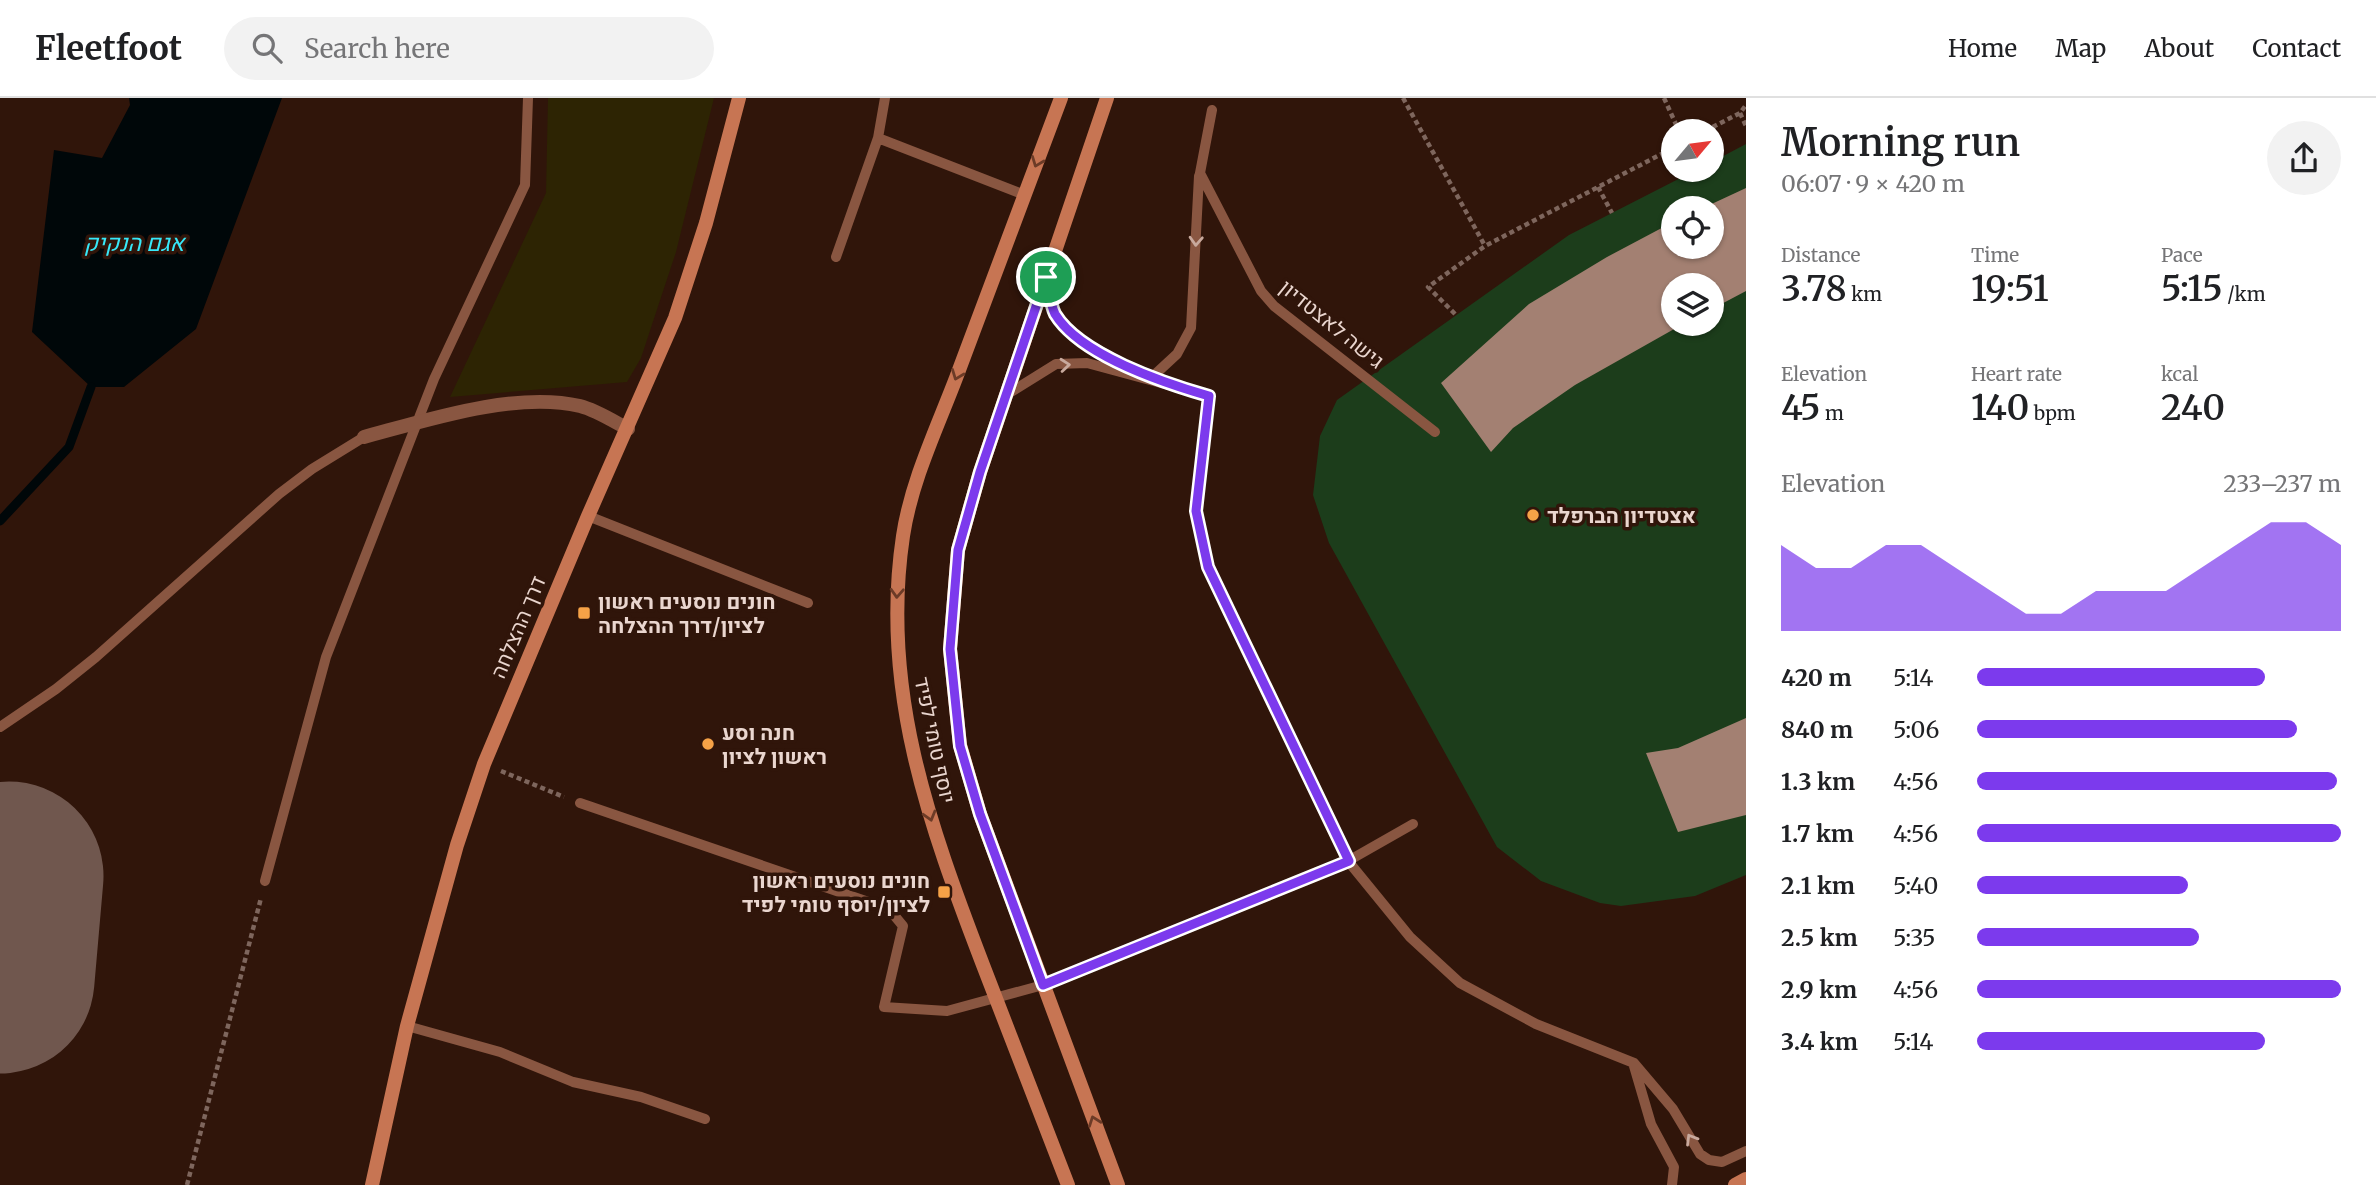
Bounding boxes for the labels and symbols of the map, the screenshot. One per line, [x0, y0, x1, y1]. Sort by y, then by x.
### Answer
north arrow [1661, 119, 1724, 182]
one-way arrow [1032, 155, 1046, 167]
water label: אגם הנקיק [84, 228, 187, 257]
one-way arrow [1188, 236, 1203, 247]
pin [1016, 247, 1076, 307]
street label: גישה לאצטדיון [1274, 274, 1390, 374]
one-way arrow [1060, 358, 1071, 373]
one-way arrow [951, 368, 965, 380]
place label: אצטדיון הברפלד [1547, 502, 1696, 529]
marker: אצטדיון הברפלד [1525, 507, 1541, 523]
street label: דרך ההצלחה [484, 572, 552, 682]
place label: חונים נוסעים ראשון לציון/דרך ההצלחה [598, 588, 776, 639]
one-way arrow [890, 588, 905, 599]
marker: חונים נוסעים ראשון לציון/דרך ההצלחה [576, 605, 592, 621]
street label: יוסף טומי לפיד [908, 674, 962, 806]
place label: חנה וסע ראשון לציון [722, 719, 827, 770]
marker: חנה וסע ראשון לציון [700, 736, 716, 752]
one-way arrow [922, 810, 937, 822]
place label: חונים נוסעים ראשון לציון/יוסף טומי לפיד [742, 867, 930, 918]
marker: חונים נוסעים ראשון לציון/יוסף טומי לפיד [936, 884, 952, 900]
one-way arrow [1088, 1116, 1102, 1128]
one-way arrow [1686, 1134, 1699, 1146]

